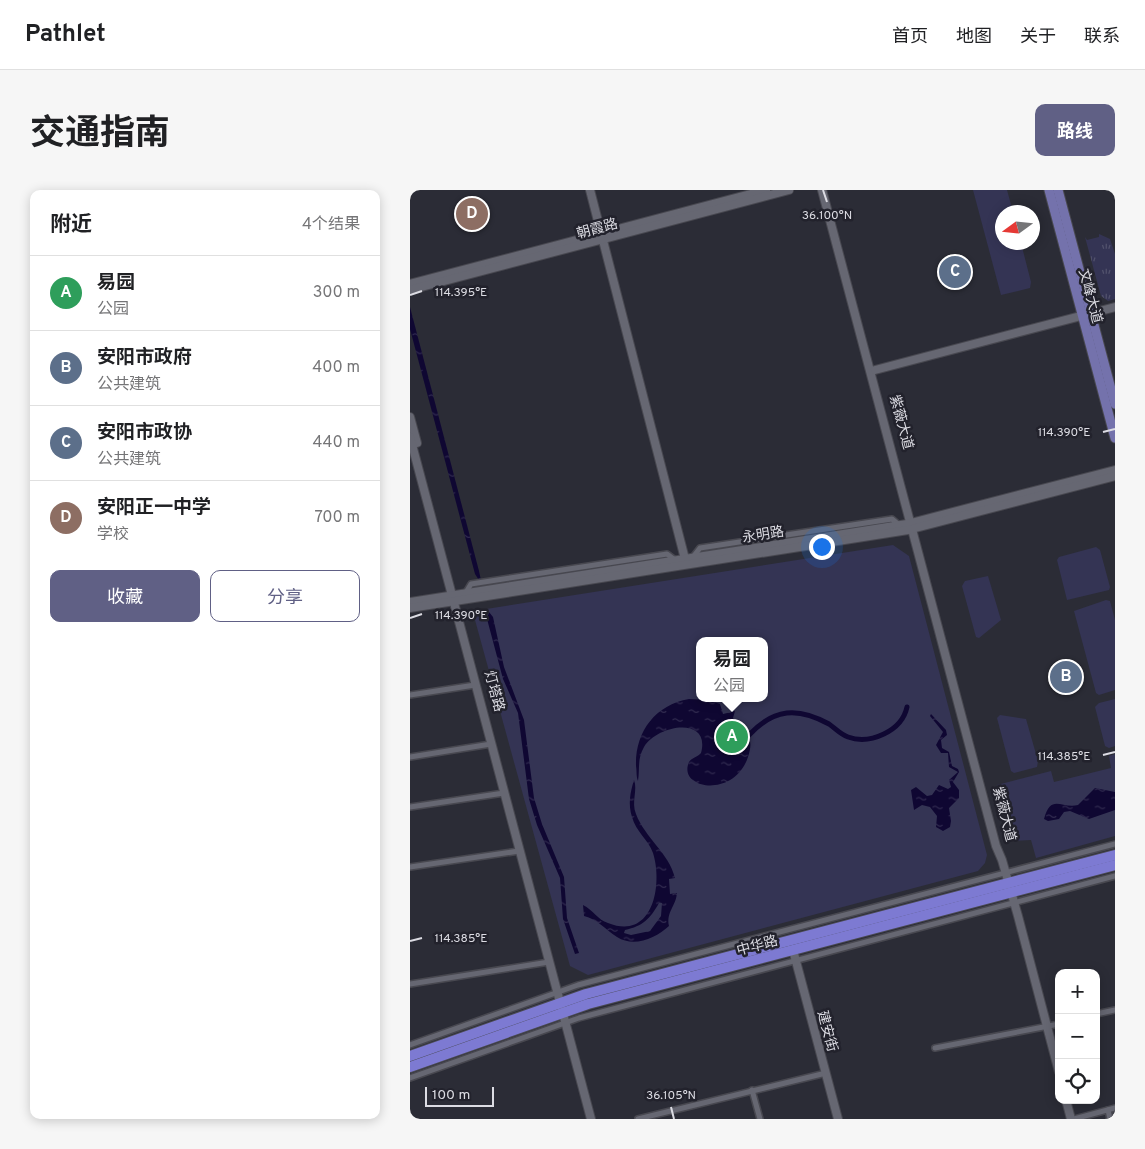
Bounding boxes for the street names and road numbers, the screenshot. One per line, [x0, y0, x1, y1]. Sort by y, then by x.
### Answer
street label: 朝霞路 [575, 216, 620, 243]
street label: 文峰大道 [1074, 267, 1106, 326]
street label: 紫薇大道 [885, 393, 916, 452]
street label: 永明路 [741, 524, 785, 547]
street label: 灯塔路 [480, 669, 507, 714]
street label: 紫薇大道 [989, 785, 1019, 844]
street label: 中华路 [735, 932, 780, 960]
street label: 建安街 [813, 1009, 840, 1054]

